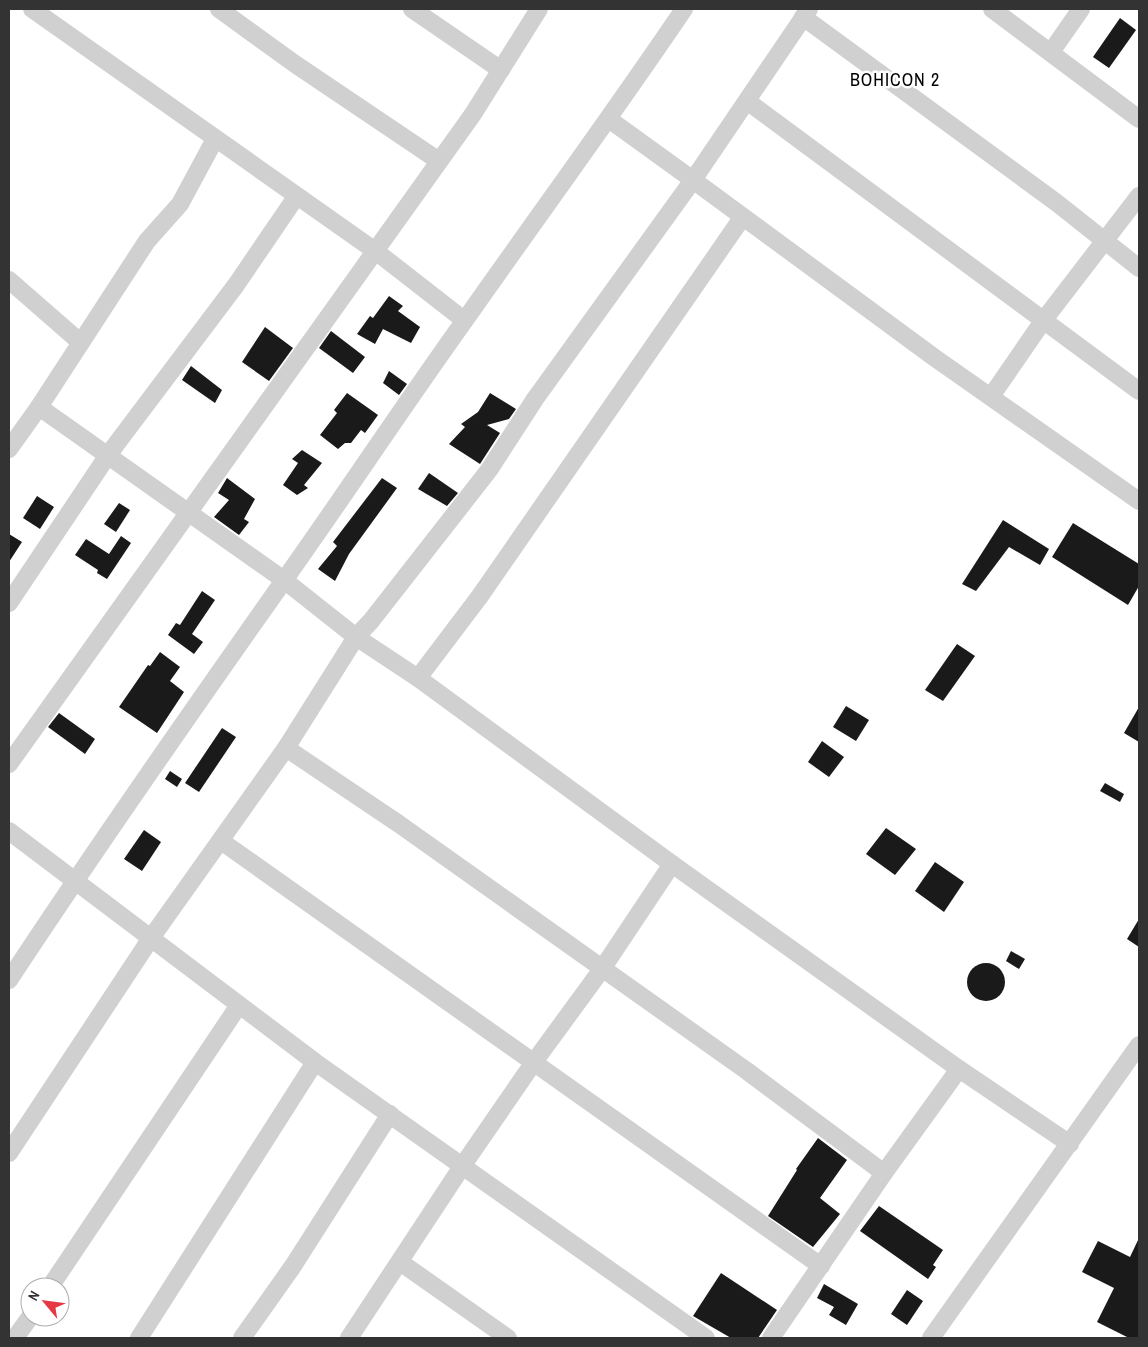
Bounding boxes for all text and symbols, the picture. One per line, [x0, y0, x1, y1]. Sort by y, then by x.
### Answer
district label: BOHICON 2 [850, 67, 940, 92]
north arrow [20, 1277, 70, 1327]
text: N [24, 1288, 44, 1304]

